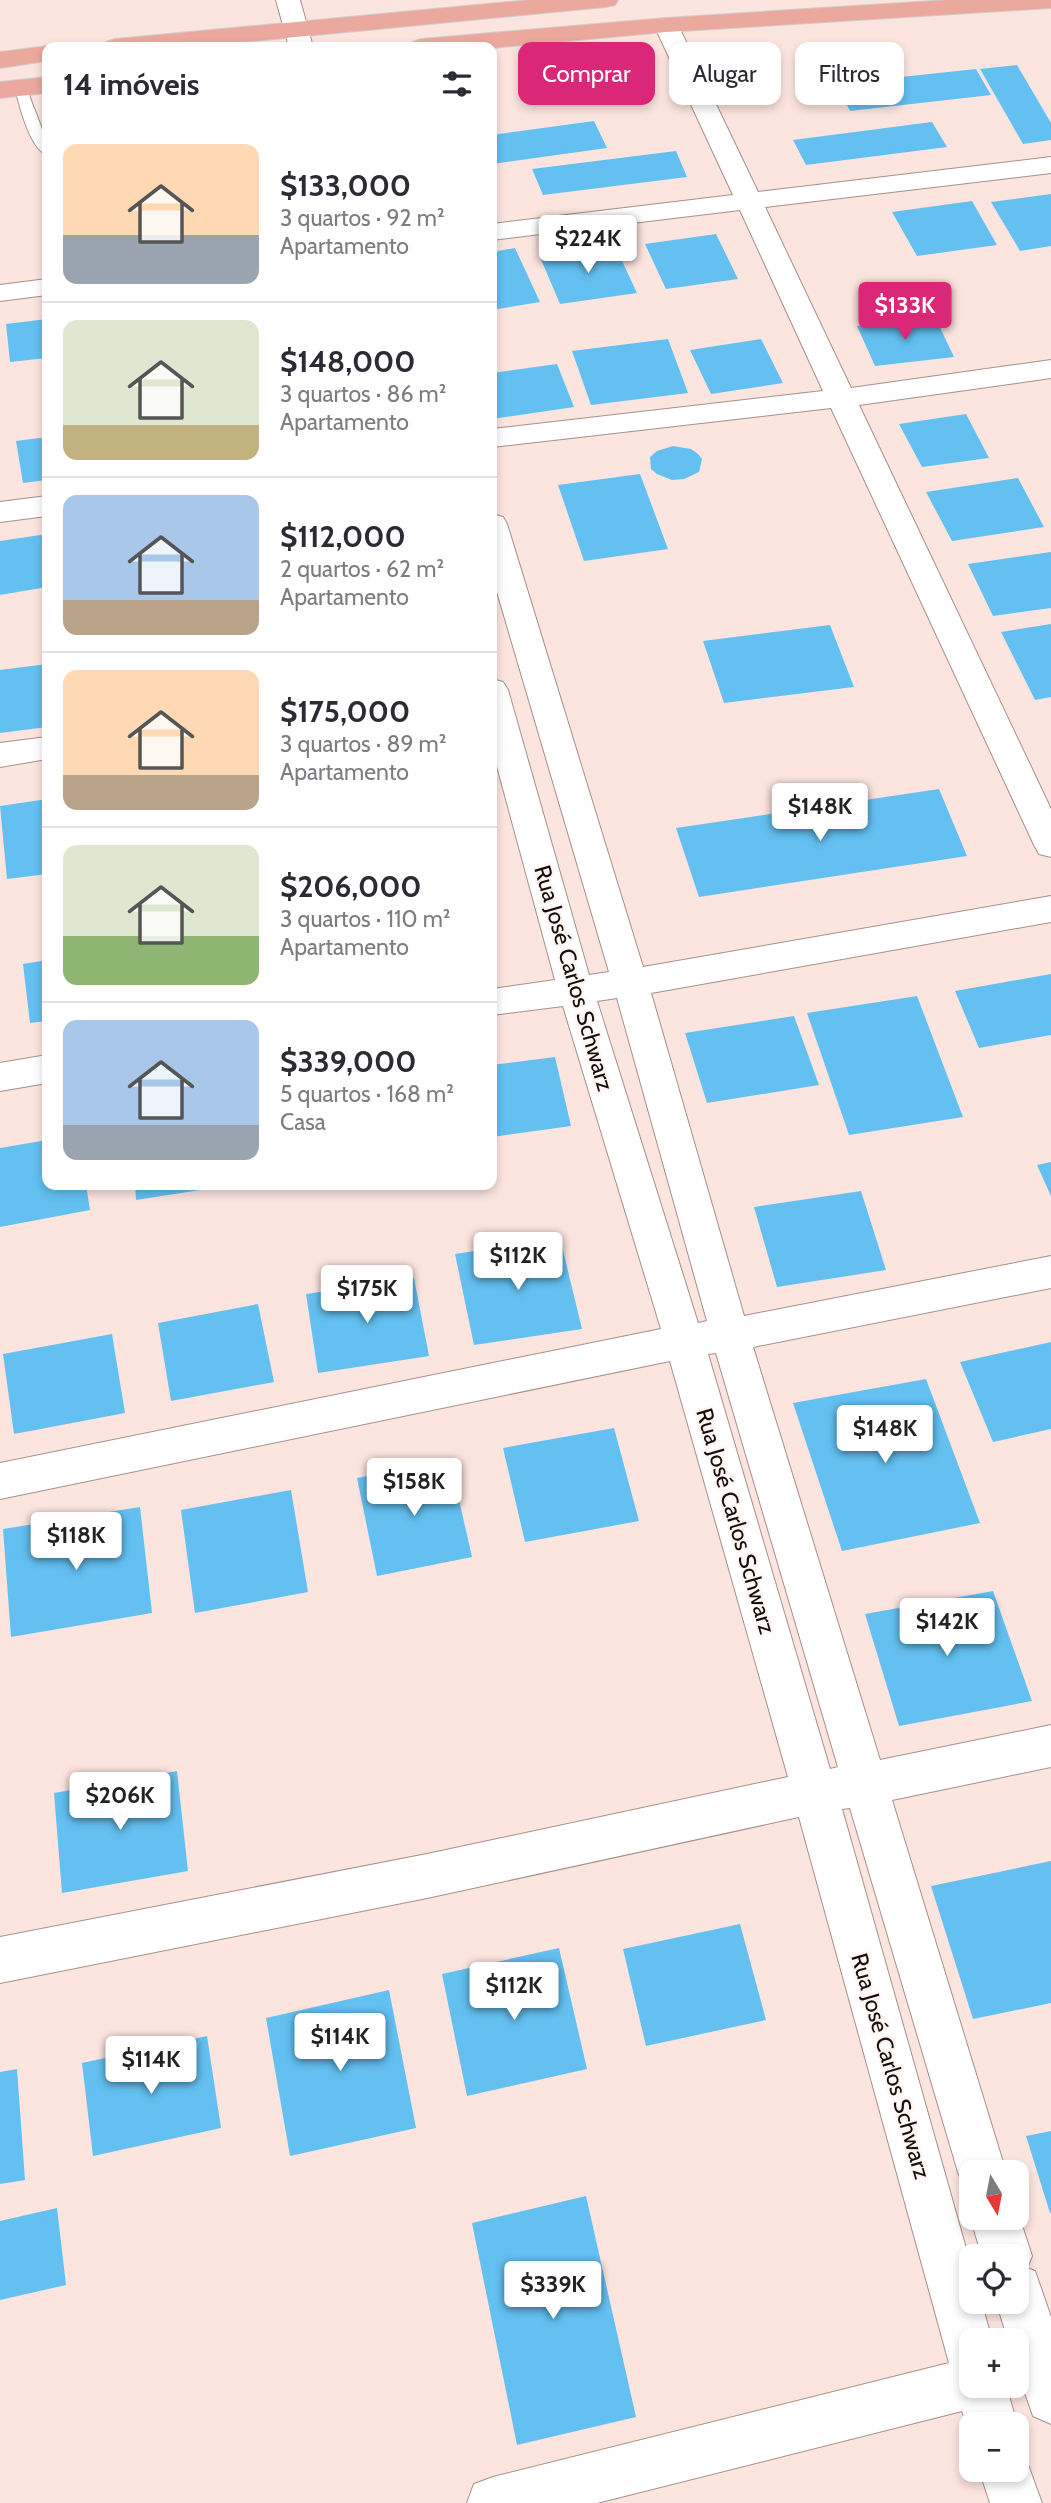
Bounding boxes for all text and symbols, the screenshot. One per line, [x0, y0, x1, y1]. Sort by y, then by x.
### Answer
chip: Comprar [518, 42, 655, 105]
chip: Alugar [669, 42, 781, 105]
chip: Filtros [795, 42, 904, 105]
icon: filters [438, 65, 476, 103]
text: 14 imóveis [63, 66, 200, 103]
text: $133,000 [280, 167, 411, 204]
icon: home [119, 172, 203, 256]
text: 3 quartos · 92 m² [280, 204, 445, 232]
pin: $224K [539, 216, 637, 275]
text: $224K [555, 224, 621, 252]
text: Apartamento [280, 232, 409, 260]
pin: $133K [856, 282, 954, 342]
text: $133K [874, 291, 936, 319]
text: $148,000 [280, 343, 415, 380]
icon: home [119, 348, 203, 432]
text: 3 quartos · 86 m² [280, 380, 446, 408]
text: Apartamento [280, 408, 409, 436]
text: $112,000 [280, 518, 406, 555]
icon: home [119, 523, 203, 607]
text: 2 quartos · 62 m² [280, 555, 444, 583]
text: Apartamento [280, 583, 409, 611]
text: $175,000 [280, 693, 410, 730]
icon: home [119, 698, 203, 782]
text: 3 quartos · 89 m² [280, 730, 446, 758]
text: Apartamento [280, 758, 409, 786]
pin: $148K [771, 784, 869, 843]
text: $148K [788, 792, 852, 820]
street label: Rua José Carlos Schwarz [528, 862, 620, 1094]
text: $206,000 [280, 868, 422, 905]
icon: home [119, 873, 203, 957]
text: 3 quartos · 110 m² [280, 905, 450, 933]
text: Apartamento [280, 933, 409, 961]
text: $339,000 [280, 1043, 416, 1080]
icon: home [119, 1048, 203, 1132]
text: 5 quartos · 168 m² [280, 1080, 454, 1108]
text: Casa [280, 1108, 326, 1136]
pin: $112K [469, 1232, 567, 1292]
text: $112K [490, 1241, 546, 1269]
pin: $175K [318, 1266, 416, 1325]
text: $175K [337, 1274, 397, 1302]
street label: Rua José Carlos Schwarz [690, 1405, 782, 1637]
pin: $148K [836, 1406, 934, 1465]
text: $148K [853, 1414, 917, 1442]
pin: $158K [365, 1458, 463, 1518]
text: $158K [383, 1467, 445, 1495]
pin: $118K [27, 1512, 125, 1572]
text: $118K [47, 1521, 105, 1549]
pin: $142K [898, 1598, 996, 1658]
text: $142K [916, 1607, 978, 1635]
pin: $206K [71, 1772, 169, 1832]
text: $206K [85, 1781, 155, 1809]
street label: Rua José Carlos Schwarz [845, 1950, 937, 2182]
pin: $112K [465, 1962, 563, 2022]
text: $112K [486, 1971, 542, 1999]
pin: $114K [291, 2014, 389, 2073]
text: $114K [310, 2022, 370, 2050]
pin: $114K [102, 2036, 200, 2096]
text: $114K [121, 2045, 181, 2073]
north arrow [959, 2160, 1029, 2230]
map controls [959, 2160, 1029, 2482]
button: locate [959, 2244, 1029, 2314]
pin: $339K [504, 2262, 602, 2321]
text: $339K [520, 2270, 586, 2298]
button: + [959, 2328, 1029, 2398]
button: − [959, 2412, 1029, 2482]

